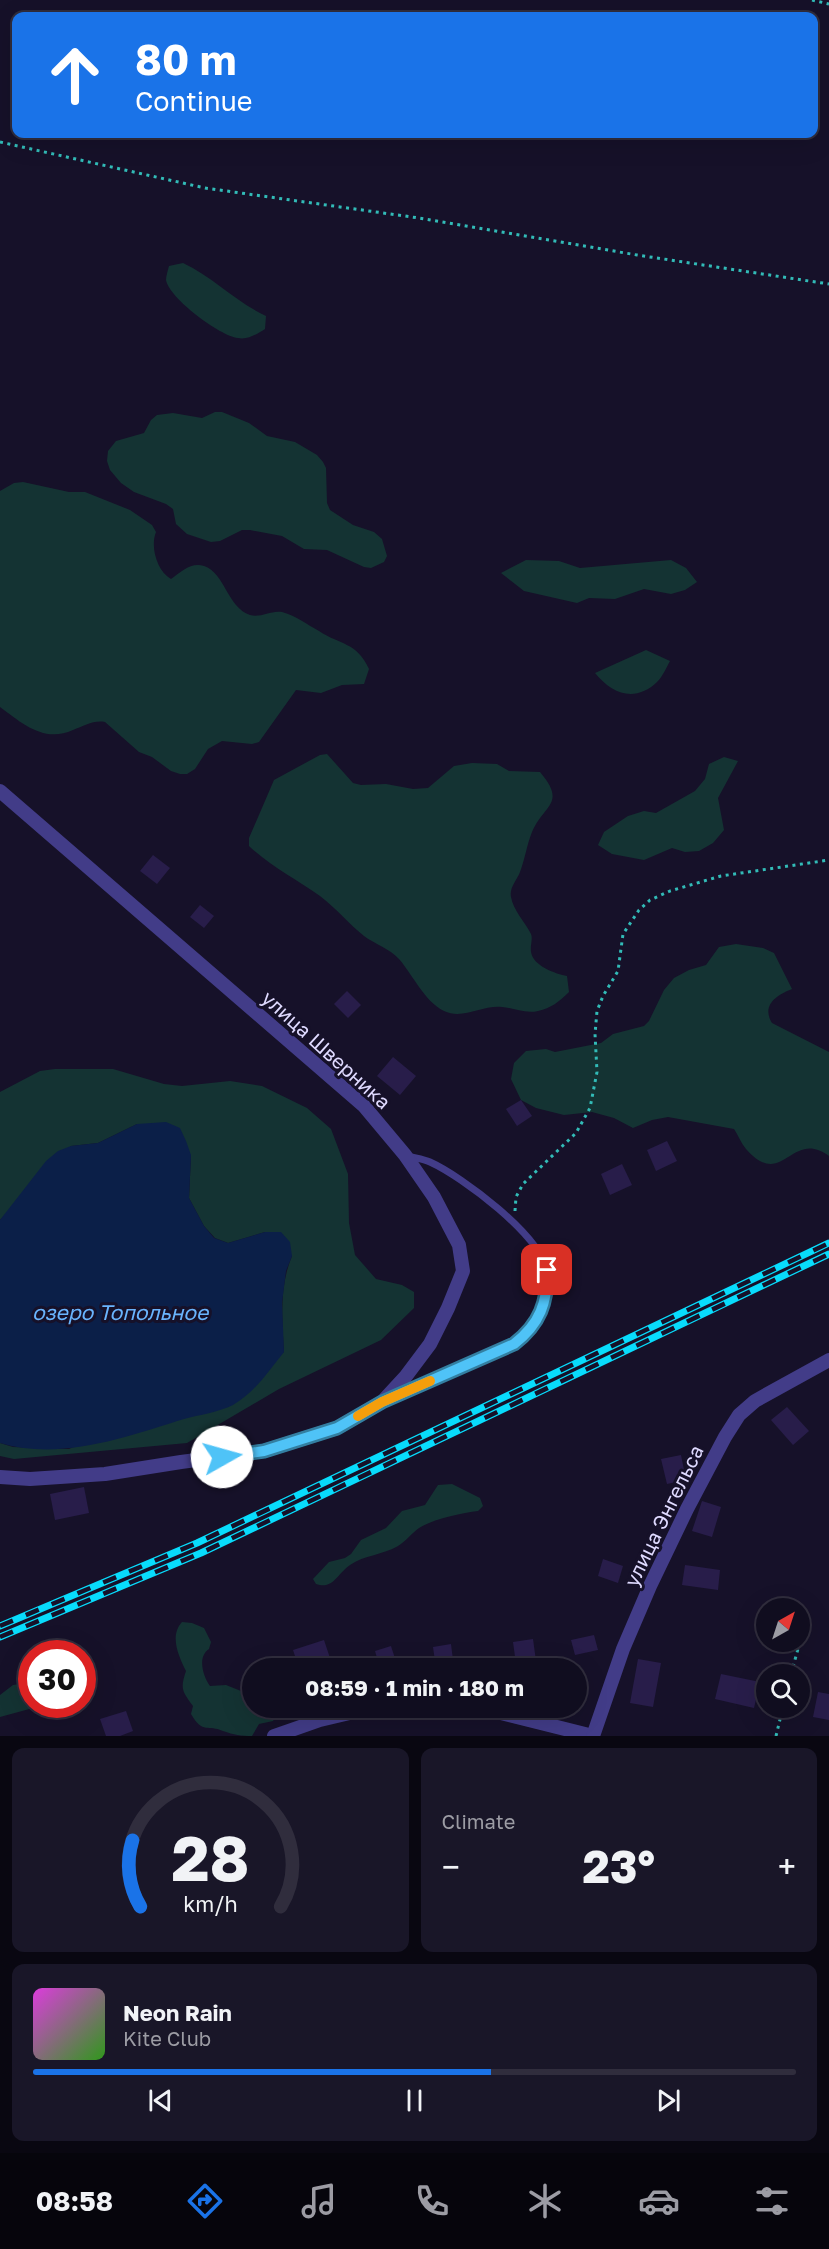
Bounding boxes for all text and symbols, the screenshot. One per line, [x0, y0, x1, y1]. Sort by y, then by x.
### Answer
text: 80 m [135, 34, 236, 84]
icon: ahead [36, 36, 114, 114]
text: Continue [135, 85, 253, 117]
street label: улица Шверника [257, 985, 396, 1113]
pin [521, 1244, 572, 1295]
icon: arrive [530, 1253, 563, 1286]
water label: озеро Топольное [32, 1299, 210, 1325]
position arrow [190, 1425, 254, 1489]
street label: улица Энгельса [618, 1441, 708, 1590]
north arrow [756, 1598, 810, 1652]
map controls [756, 1598, 810, 1718]
speed limit sign: 30 [18, 1640, 96, 1718]
button: search [756, 1664, 810, 1718]
text: 08:59 · 1 min · 180 m [305, 1674, 524, 1701]
text: Climate [442, 1809, 515, 1833]
text: 28 [171, 1820, 249, 1895]
text: 23° [583, 1839, 655, 1893]
text: − [442, 1847, 460, 1886]
text: + [778, 1847, 796, 1886]
text: km/h [183, 1891, 238, 1917]
text: Neon Rain [123, 1999, 232, 2026]
text: Kite Club [123, 2026, 211, 2050]
icon: previous [144, 2084, 177, 2117]
icon: pause [398, 2084, 431, 2117]
icon: next [652, 2084, 685, 2117]
icon: directions [184, 2180, 226, 2222]
icon: music [298, 2180, 340, 2222]
icon: phone [411, 2180, 453, 2222]
icon: climate [524, 2180, 566, 2222]
icon: car [638, 2180, 680, 2222]
icon: filters [751, 2180, 793, 2222]
text: 08:58 [36, 2185, 113, 2217]

